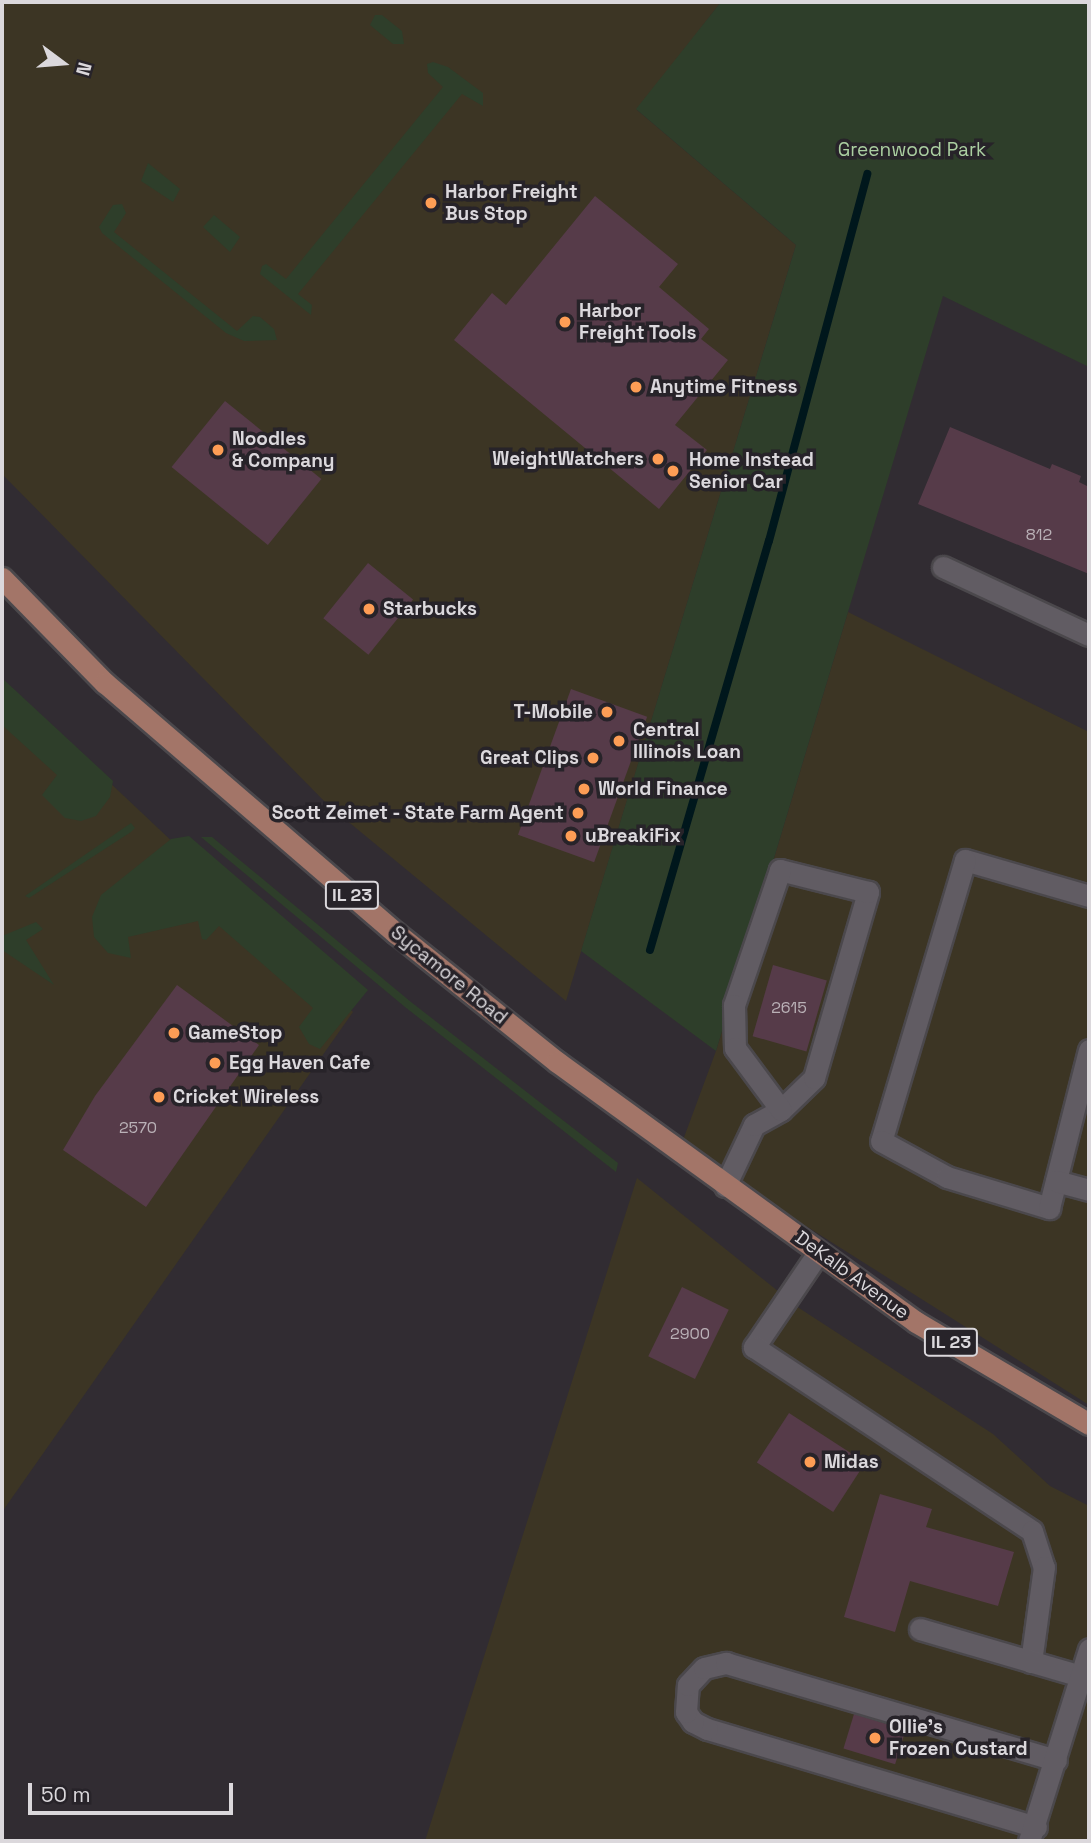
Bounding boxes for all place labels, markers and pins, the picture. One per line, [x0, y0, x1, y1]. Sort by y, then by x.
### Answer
place label: Harbor Freight Bus Stop [445, 181, 578, 225]
marker: Harbor Freight Bus Stop [423, 195, 439, 211]
place label: Harbor Freight Tools [579, 300, 697, 344]
marker: Harbor Freight Tools [557, 314, 573, 330]
place label: Anytime Fitness [650, 376, 797, 398]
marker: Anytime Fitness [628, 379, 644, 395]
place label: Noodles & Company [232, 428, 335, 472]
marker: Noodles & Company [210, 442, 226, 458]
place label: WeightWatchers [492, 448, 644, 470]
place label: Home Instead Senior Car [689, 449, 814, 493]
marker: WeightWatchers [650, 451, 666, 467]
marker: Home Instead Senior Car [663, 461, 683, 481]
place label: Starbucks [383, 598, 477, 620]
marker: Starbucks [361, 601, 377, 617]
place label: T-Mobile [513, 701, 593, 723]
marker: T-Mobile [599, 704, 615, 720]
place label: Central Illinois Loan [633, 719, 741, 763]
marker: Central Illinois Loan [611, 733, 627, 749]
place label: Great Clips [480, 747, 579, 769]
marker: Great Clips [585, 750, 601, 766]
place label: World Finance [598, 778, 728, 800]
marker: World Finance [576, 781, 592, 797]
place label: Scott Zeimet - State Farm Agent [270, 802, 564, 824]
marker: Scott Zeimet - State Farm Agent [570, 805, 586, 821]
place label: uBreakiFix [585, 825, 681, 847]
marker: uBreakiFix [563, 828, 579, 844]
place label: GameStop [188, 1022, 282, 1044]
marker: GameStop [166, 1025, 182, 1041]
place label: Egg Haven Cafe [229, 1052, 371, 1074]
marker: Egg Haven Cafe [207, 1055, 223, 1071]
place label: Cricket Wireless [173, 1086, 319, 1108]
marker: Cricket Wireless [151, 1089, 167, 1105]
place label: Midas [824, 1451, 879, 1473]
marker: Midas [802, 1454, 818, 1470]
place label: Ollie's Frozen Custard [889, 1716, 1028, 1760]
marker: Ollie's Frozen Custard [867, 1730, 883, 1746]

